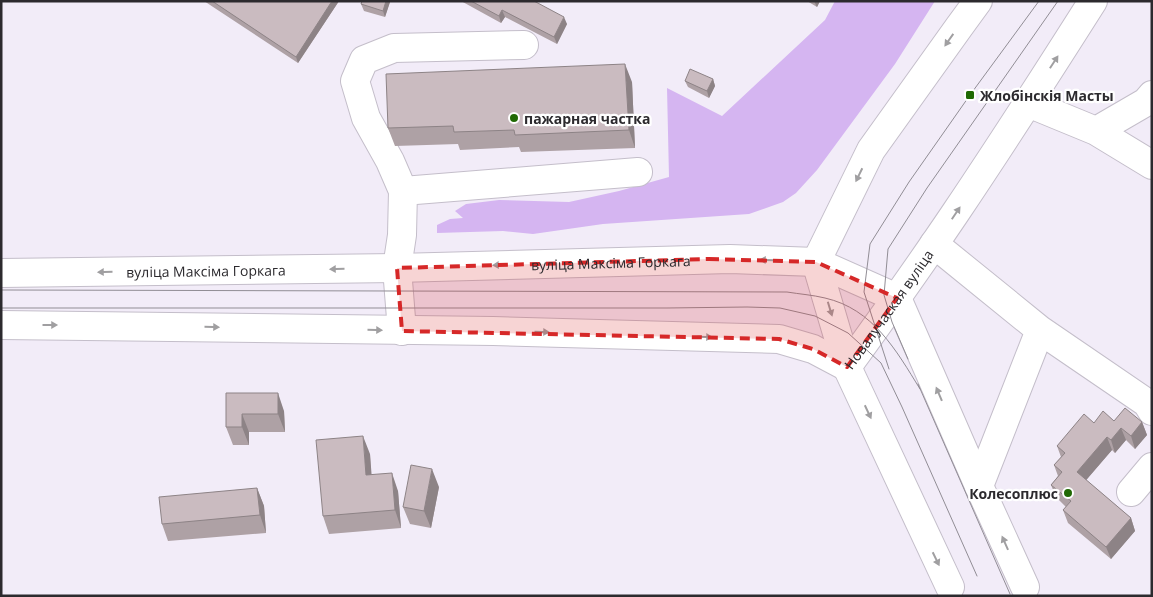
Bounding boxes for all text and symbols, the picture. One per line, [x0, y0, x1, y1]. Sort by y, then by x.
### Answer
one-way arrow [944, 33, 954, 47]
one-way arrow [1050, 55, 1059, 69]
place label: Жлобінскія Масты [980, 86, 1114, 105]
marker: Жлобінскія Масты [964, 89, 976, 101]
place label: пажарная частка [524, 109, 651, 128]
marker: пажарная частка [508, 112, 520, 124]
one-way arrow [855, 168, 863, 182]
one-way arrow [951, 206, 960, 219]
street label: Новалучаская вуліца [839, 246, 937, 373]
street label: вуліца Максіма Горкага [531, 251, 691, 274]
one-way arrow [759, 256, 775, 264]
street label: вуліца Максіма Горкага [126, 260, 286, 281]
one-way arrow [491, 262, 507, 270]
one-way arrow [329, 265, 345, 273]
one-way arrow [96, 268, 112, 276]
one-way arrow [826, 302, 834, 317]
one-way arrow [42, 321, 58, 329]
one-way arrow [205, 323, 221, 331]
one-way arrow [367, 326, 383, 334]
one-way arrow [534, 329, 550, 337]
one-way arrow [697, 333, 713, 341]
one-way arrow [935, 387, 943, 401]
one-way arrow [864, 405, 872, 419]
place label: Колесоплюс [969, 484, 1058, 503]
marker: Колесоплюс [1062, 487, 1074, 499]
one-way arrow [1000, 536, 1008, 550]
one-way arrow [932, 552, 940, 566]

